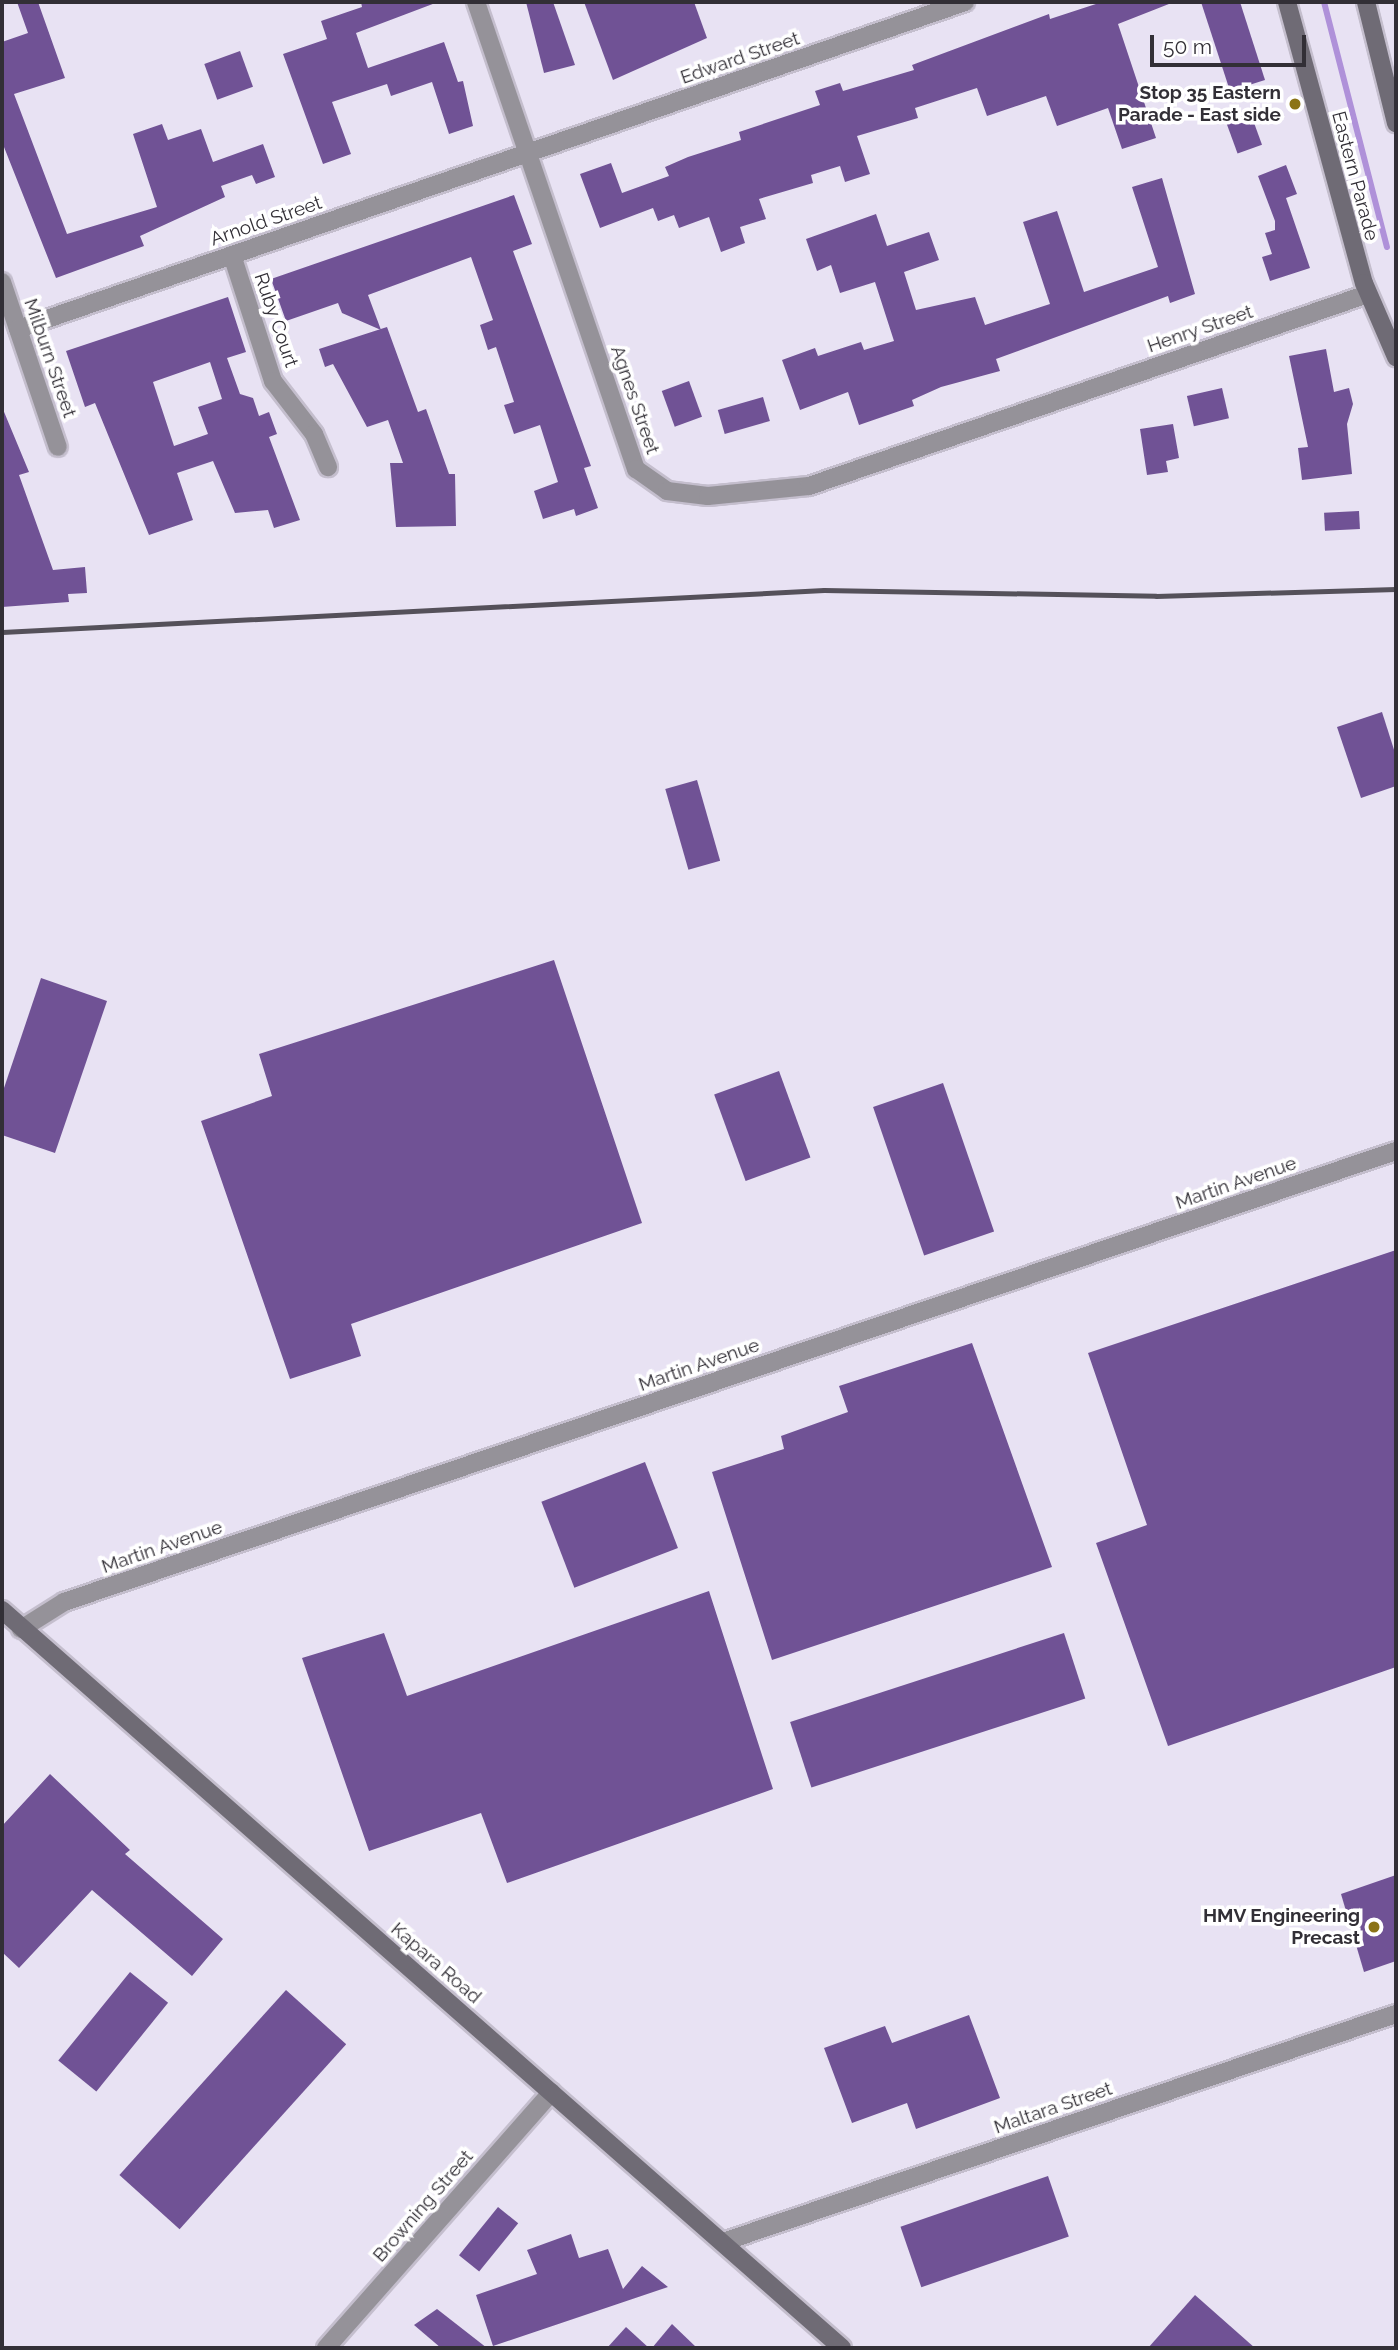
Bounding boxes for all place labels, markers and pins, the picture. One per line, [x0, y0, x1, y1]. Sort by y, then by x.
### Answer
place label: Stop 35 Eastern Parade - East side [1118, 82, 1281, 126]
marker: Stop 35 Eastern Parade - East side [1287, 96, 1303, 112]
place label: HMV Engineering Precast [1202, 1905, 1360, 1949]
marker: HMV Engineering Precast [1366, 1919, 1382, 1935]

